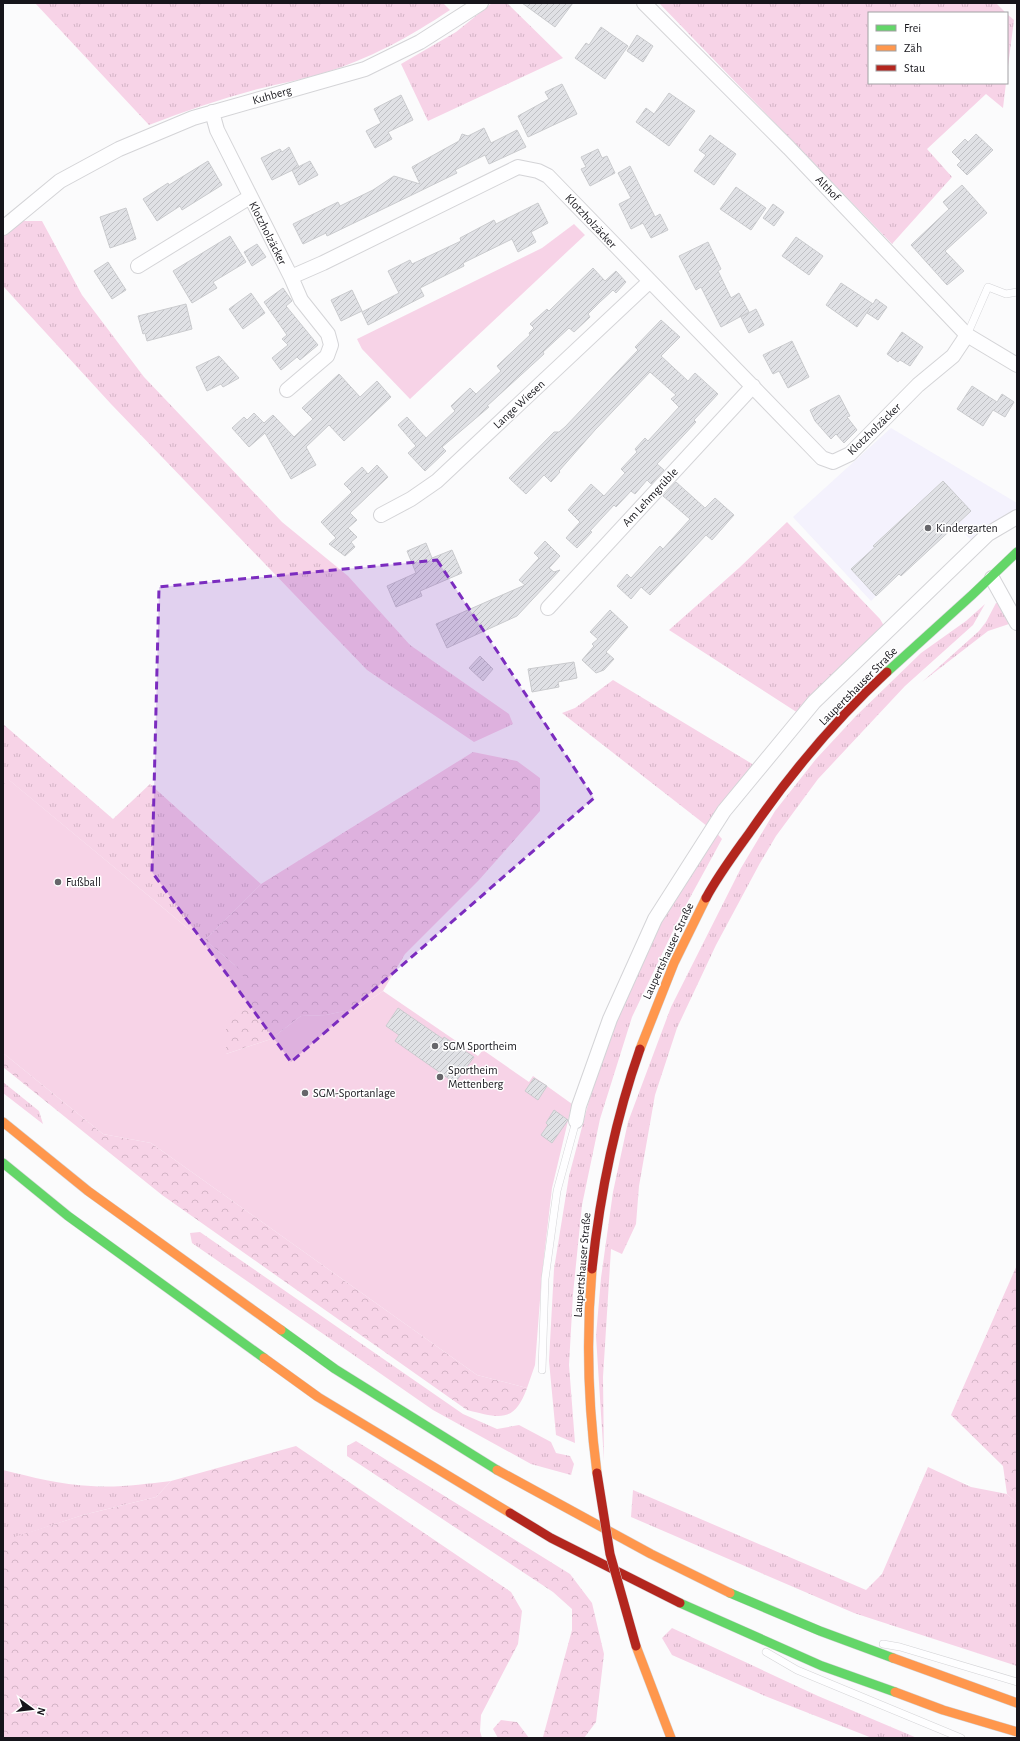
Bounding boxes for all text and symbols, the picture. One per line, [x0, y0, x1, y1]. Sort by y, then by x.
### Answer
legend [868, 12, 1008, 84]
text: Frei [904, 22, 921, 34]
text: Zäh [904, 42, 922, 54]
text: Stau [904, 62, 925, 74]
street label: Kuhberg [251, 84, 293, 106]
street label: Althof [814, 173, 843, 204]
street label: Klotzholzäcker [563, 192, 619, 250]
street label: Klotzholzäcker [247, 200, 289, 267]
street label: Lange Wiesen [491, 377, 547, 431]
street label: Klotzholzäcker [845, 401, 903, 457]
street label: Am Lehmgrüble [620, 465, 680, 529]
place label: Kindergarten [936, 522, 998, 534]
marker: Kindergarten [923, 523, 933, 533]
street label: Laupertshauser Straße [817, 645, 899, 727]
place label: Fußball [66, 876, 101, 888]
marker: Fußball [53, 877, 63, 887]
street label: Laupertshauser Straße [640, 901, 696, 1001]
place label: SGM Sportheim [443, 1040, 517, 1052]
marker: SGM Sportheim [430, 1041, 440, 1051]
place label: Sportheim Mettenberg [448, 1064, 504, 1090]
marker: Sportheim Mettenberg [435, 1072, 445, 1082]
place label: SGM-Sportanlage [313, 1087, 395, 1099]
marker: SGM-Sportanlage [300, 1088, 310, 1098]
street label: Laupertshauser Straße [571, 1212, 593, 1318]
north arrow [12, 1689, 52, 1729]
text: N [35, 1706, 47, 1717]

